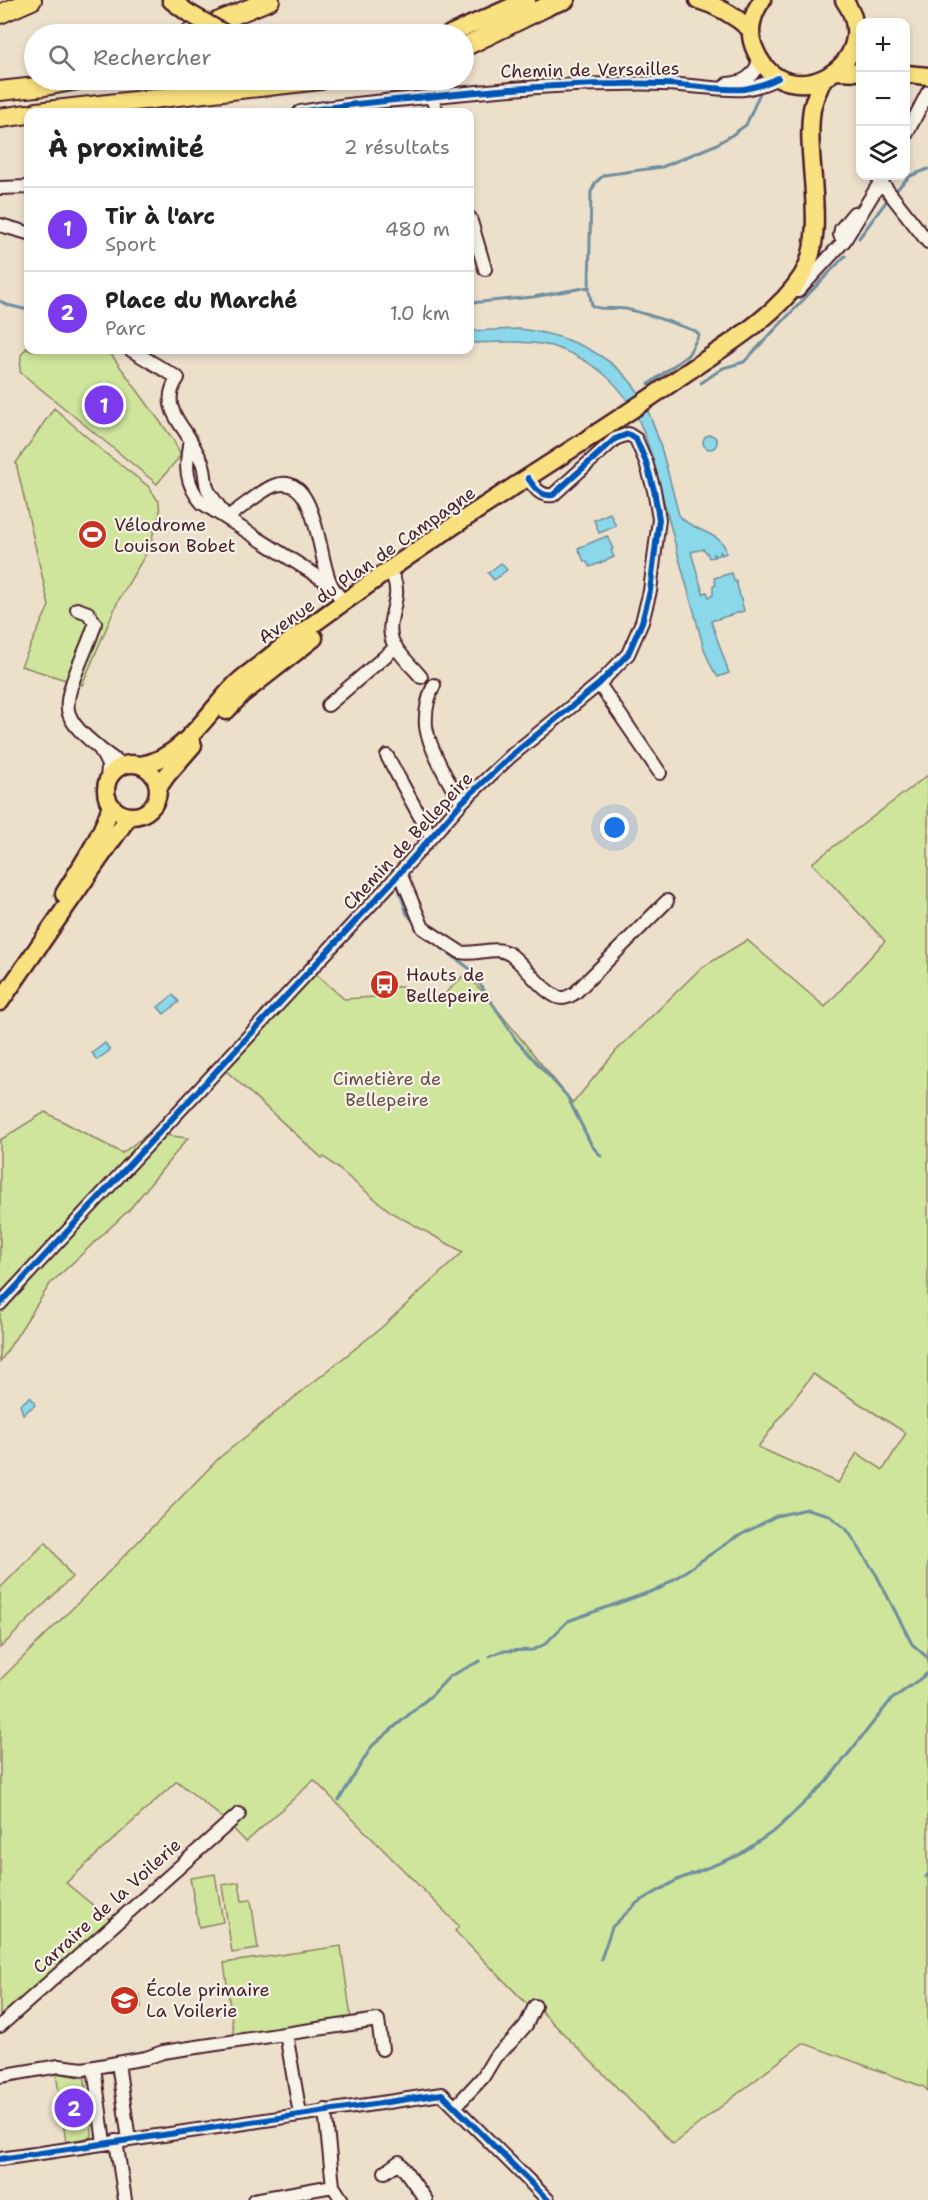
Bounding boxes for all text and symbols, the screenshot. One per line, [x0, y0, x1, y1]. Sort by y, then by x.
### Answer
map controls [856, 18, 910, 180]
button: + [856, 18, 910, 72]
search box [24, 24, 474, 90]
icon: search [45, 41, 78, 74]
text: Rechercher [93, 43, 212, 72]
street label: Chemin de Versailles [500, 56, 680, 84]
button: − [856, 72, 910, 126]
button: layers [856, 126, 910, 180]
text: À proximité [48, 130, 204, 165]
text: 2 résultats [344, 134, 450, 160]
text: Tir à l'arc [105, 202, 215, 231]
text: 1 [63, 216, 72, 242]
text: 480 m [385, 216, 450, 242]
text: Sport [105, 231, 156, 257]
text: Place du Marché [105, 286, 297, 315]
text: 2 [61, 300, 75, 326]
text: 1.0 km [390, 300, 450, 326]
text: Parc [105, 315, 146, 341]
pin: 1 [84, 382, 124, 428]
street label: Avenue du Plan de Campagne [254, 481, 480, 649]
place label: Vélodrome Louison Bobet [114, 513, 236, 558]
sports icon: Vélodrome Louison Bobet [77, 519, 109, 551]
street label: Chemin de Bellepeire [338, 767, 478, 915]
your location [600, 813, 629, 842]
place label: Hauts de Bellepeire [406, 963, 490, 1008]
bus stop icon: Hauts de Bellepeire [369, 969, 401, 1001]
park label: Cimetière de Bellepeire [333, 1067, 441, 1112]
street label: Carraire de la Voilerie [28, 1833, 186, 1979]
place label: École primaire La Voilerie [146, 1978, 270, 2023]
school or university icon: École primaire La Voilerie [109, 1984, 141, 2016]
pin: 2 [54, 2086, 94, 2130]

